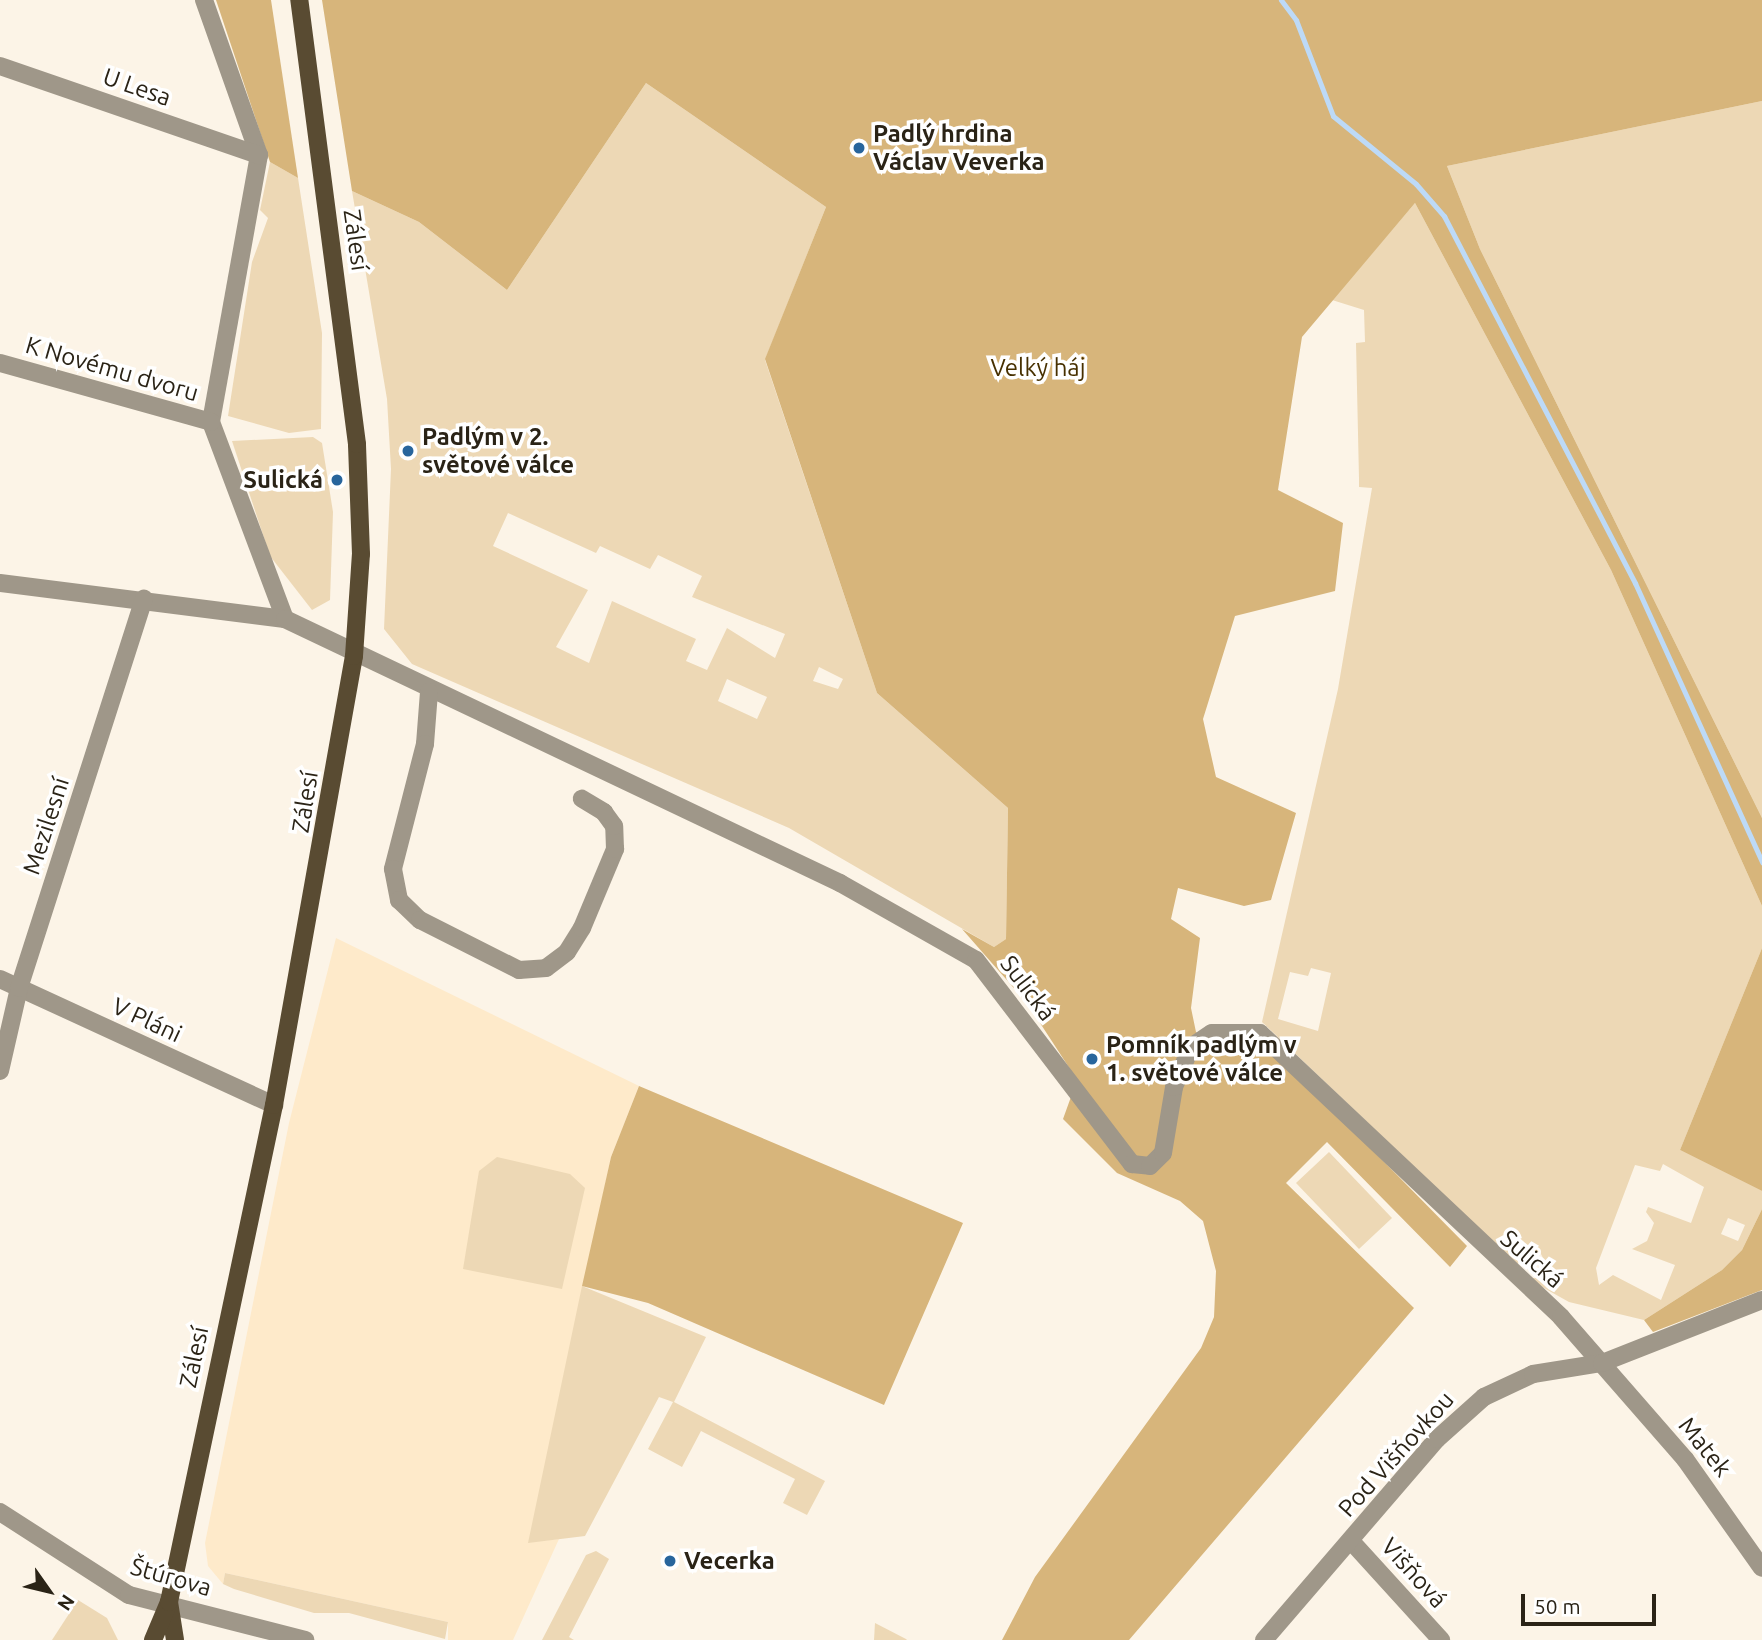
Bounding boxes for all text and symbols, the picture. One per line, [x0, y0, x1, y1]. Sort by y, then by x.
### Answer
street label: U Lesa [99, 62, 175, 112]
place label: Padlý hrdina Václav Veverka [873, 120, 1045, 176]
marker: Padlý hrdina Václav Veverka [851, 140, 867, 156]
street label: Zálesí [337, 207, 375, 273]
street label: K Novému dvoru [22, 331, 202, 407]
park label: Velký háj [990, 354, 1086, 382]
place label: Padlým v 2. světové válce [422, 423, 574, 479]
marker: Padlým v 2. světové válce [400, 443, 416, 459]
place label: Sulická [243, 466, 323, 494]
marker: Sulická [329, 472, 345, 488]
street label: Zálesí [286, 769, 324, 835]
street label: Mezilesní [17, 774, 75, 878]
street label: Sulická [994, 950, 1062, 1026]
street label: V Pláni [108, 991, 186, 1049]
place label: Pomník padlým v 1. světové válce [1106, 1031, 1297, 1087]
marker: Pomník padlým v 1. světové válce [1084, 1051, 1100, 1067]
street label: Sulická [1495, 1224, 1569, 1294]
street label: Zálesí [173, 1324, 215, 1390]
street label: Pod Višňovkou [1332, 1385, 1460, 1523]
street label: Matek [1672, 1412, 1738, 1482]
street label: Višňová [1375, 1532, 1453, 1614]
place label: Vecerka [684, 1547, 775, 1575]
street label: Štúrova [127, 1552, 215, 1602]
marker: Vecerka [662, 1553, 678, 1569]
north arrow [14, 1556, 84, 1626]
scale bar [1524, 1580, 1659, 1624]
text: N [53, 1591, 79, 1615]
text: 50 m [1534, 1594, 1581, 1618]

